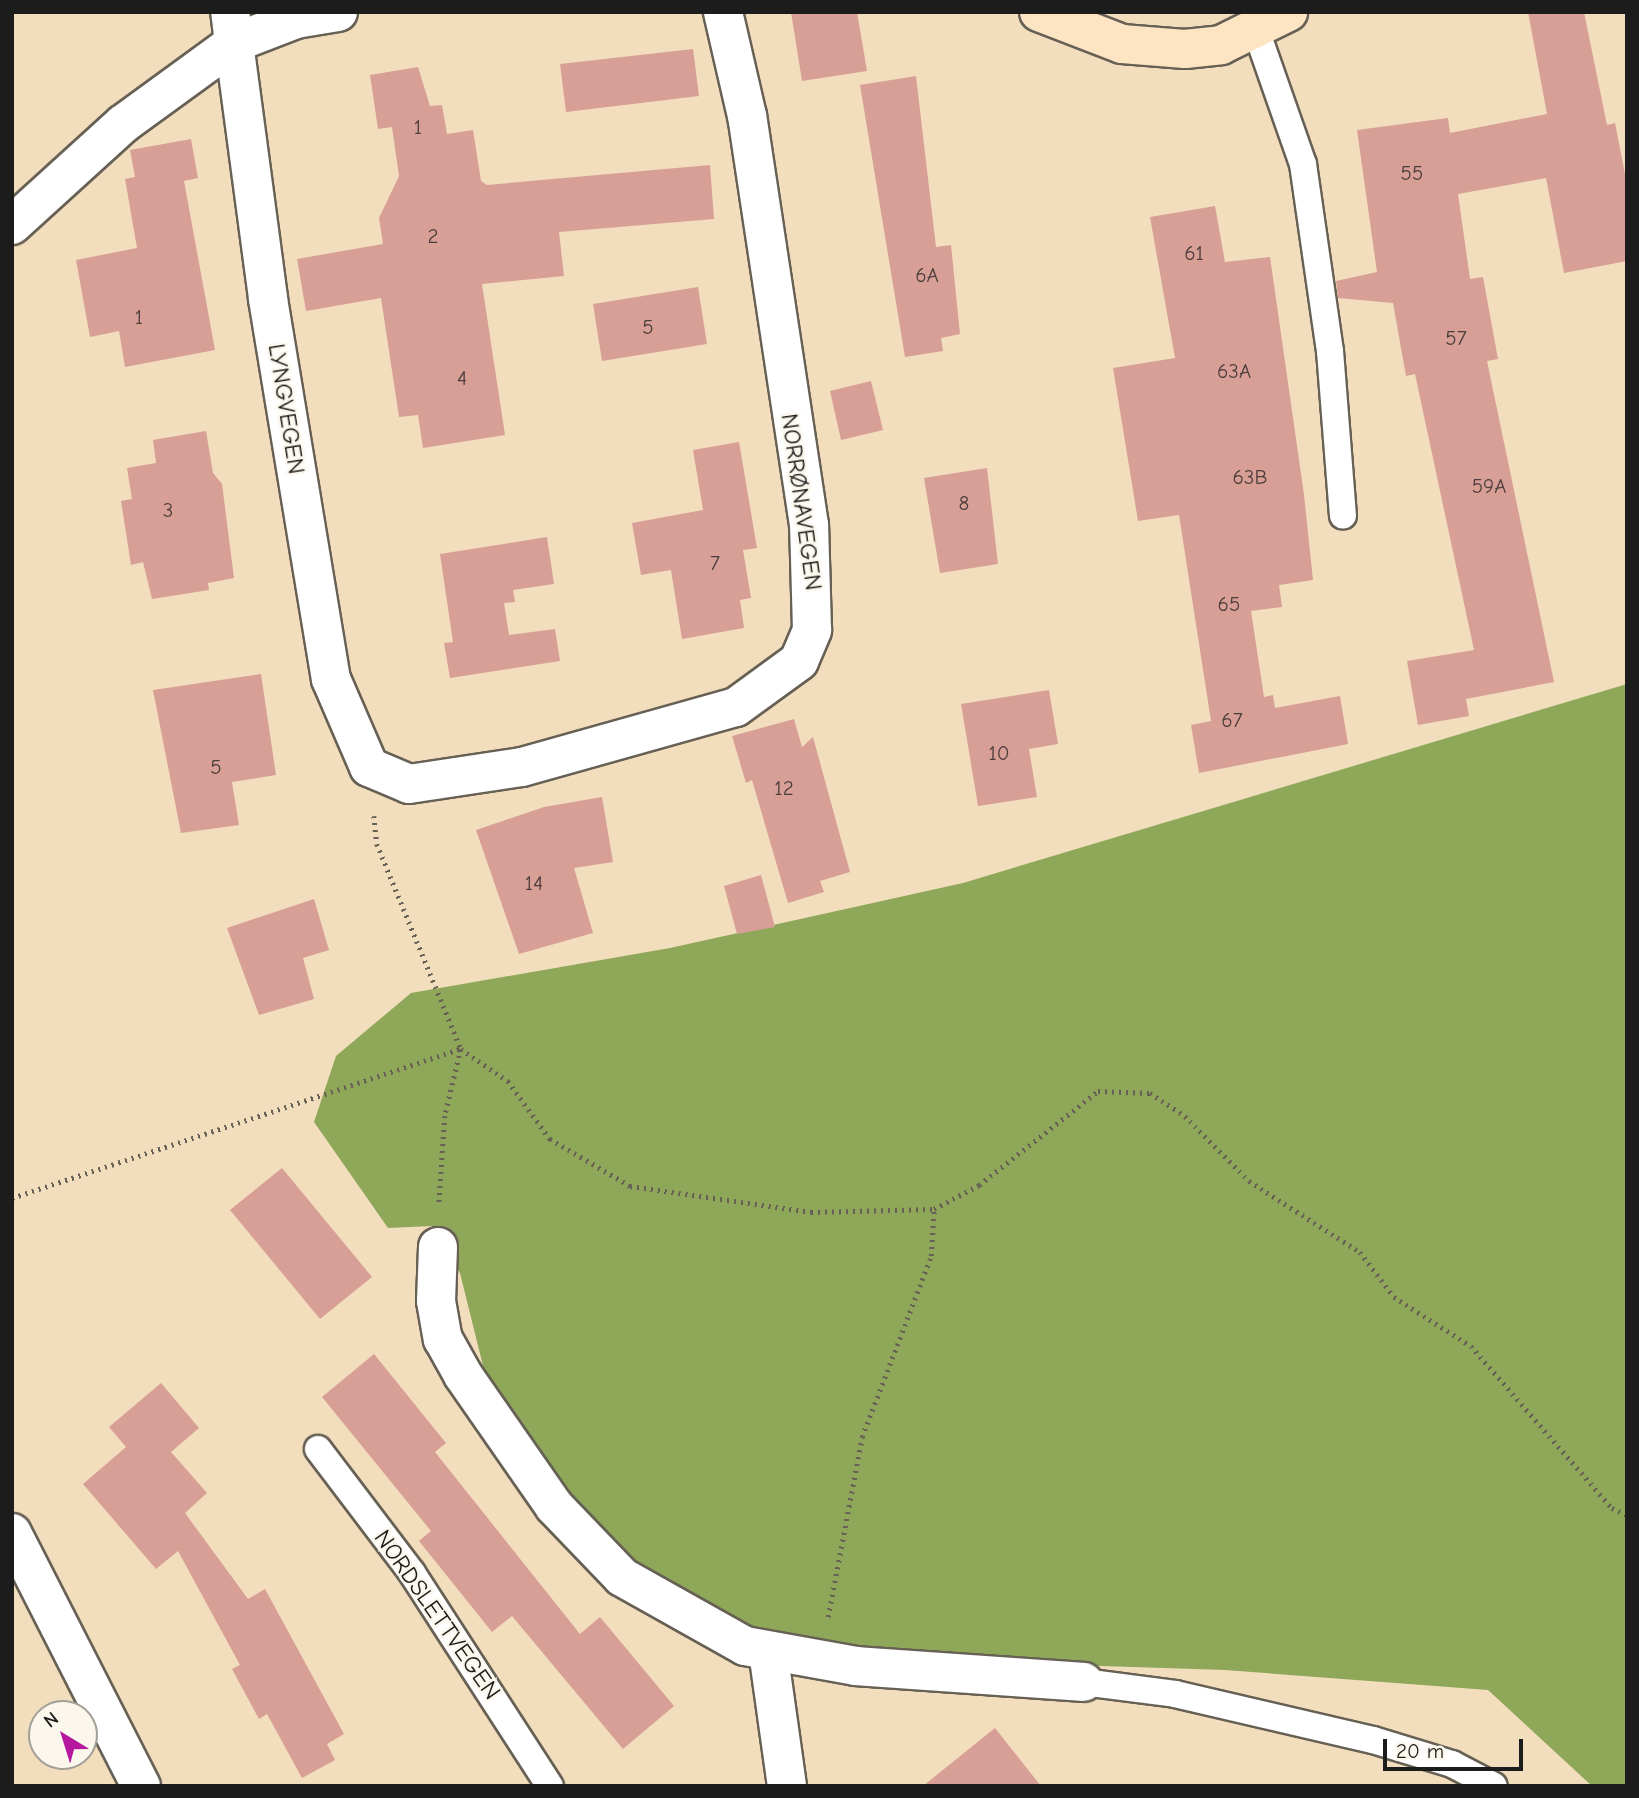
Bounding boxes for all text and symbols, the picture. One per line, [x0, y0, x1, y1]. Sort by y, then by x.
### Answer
house number: 1 [414, 114, 422, 140]
house number: 55 [1401, 160, 1423, 186]
house number: 2 [428, 223, 438, 249]
house number: 61 [1184, 240, 1204, 266]
house number: 6A [915, 262, 939, 288]
house number: 1 [135, 304, 143, 330]
house number: 5 [642, 314, 654, 340]
house number: 57 [1445, 325, 1467, 351]
street label: LYNGVEGEN [261, 342, 311, 476]
house number: 63A [1217, 358, 1251, 384]
house number: 4 [457, 365, 467, 391]
street label: NORRØNAVEGEN [774, 412, 828, 592]
house number: 63B [1232, 464, 1268, 490]
house number: 59A [1472, 473, 1506, 499]
house number: 8 [959, 490, 969, 516]
house number: 3 [163, 497, 173, 523]
house number: 7 [710, 550, 720, 576]
house number: 65 [1218, 591, 1240, 617]
house number: 67 [1221, 707, 1243, 733]
house number: 10 [988, 740, 1010, 766]
house number: 5 [210, 754, 222, 780]
house number: 12 [774, 775, 794, 801]
house number: 14 [525, 870, 543, 896]
street label: NORDSLETTVEGEN [368, 1525, 506, 1705]
north arrow [28, 1700, 98, 1770]
text: N [40, 1708, 63, 1733]
scale bar [1387, 1724, 1527, 1768]
text: 20 m [1396, 1739, 1444, 1763]

